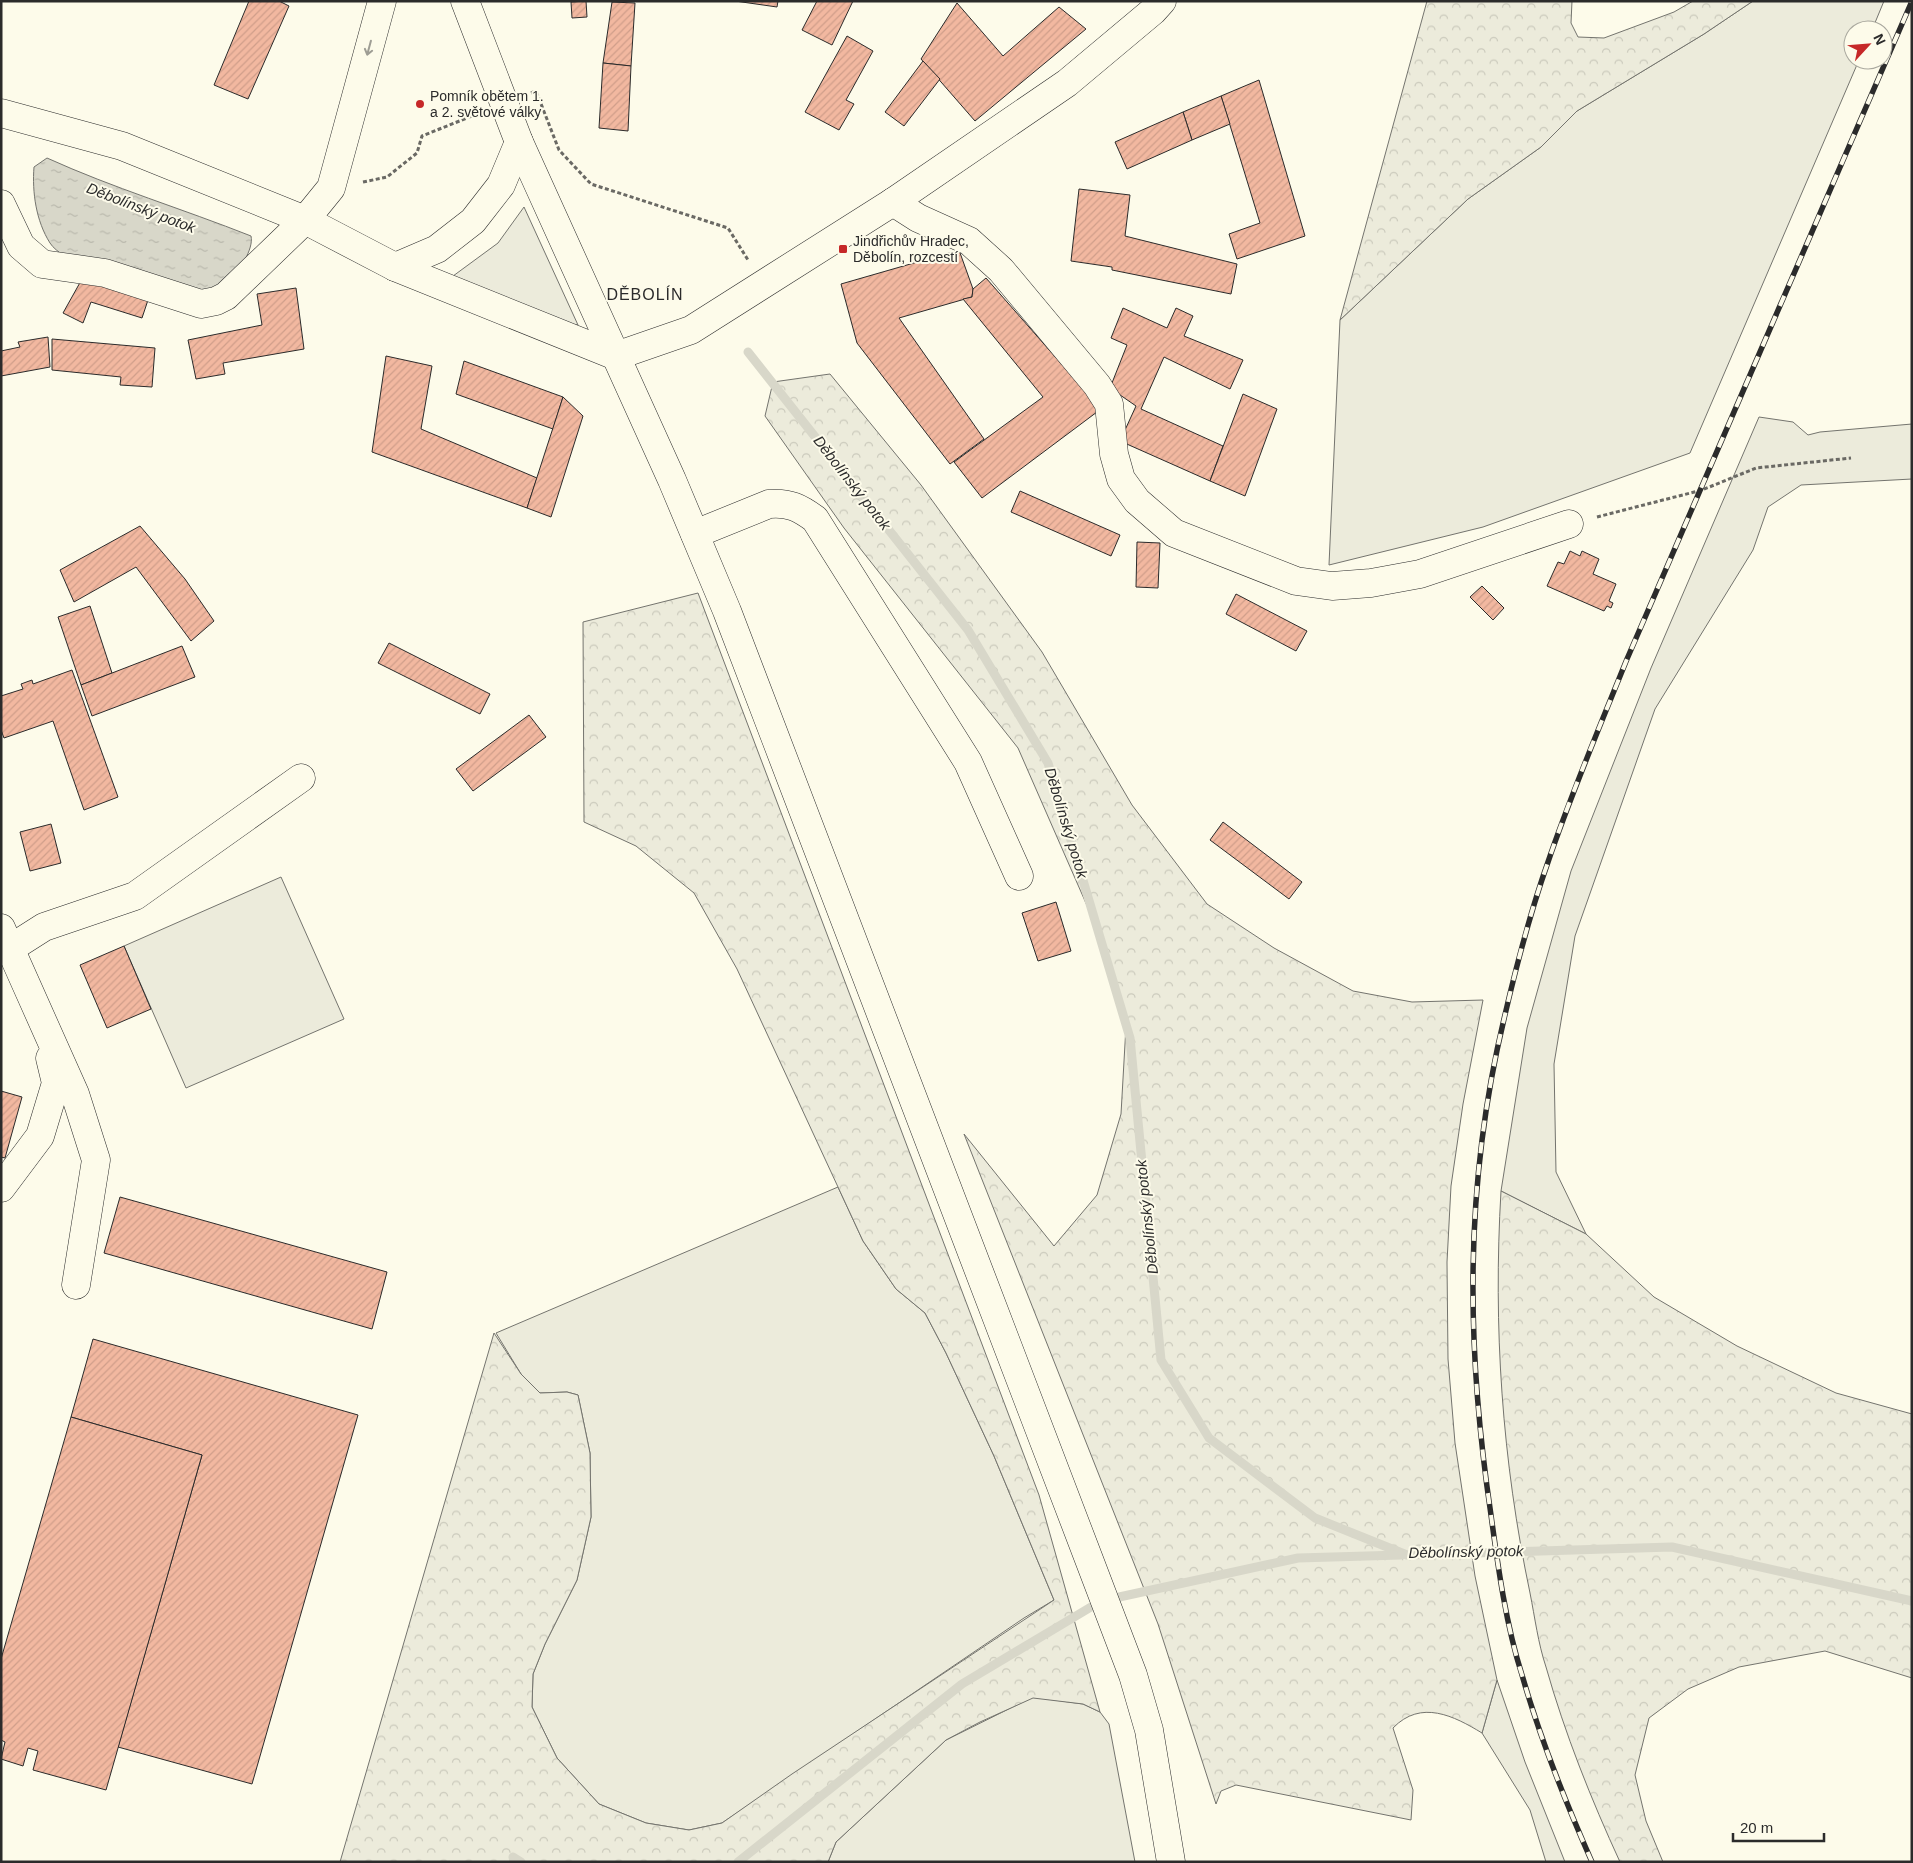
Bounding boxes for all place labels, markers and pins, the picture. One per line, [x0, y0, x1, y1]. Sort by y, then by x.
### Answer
place label: Pomník obětem 1. a 2. světové války [430, 88, 544, 120]
marker: Pomník obětem 1. a 2. světové války [414, 98, 426, 110]
place label: Jindřichův Hradec, Děbolín, rozcestí [853, 233, 969, 265]
marker: Jindřichův Hradec, Děbolín, rozcestí [837, 243, 849, 255]

